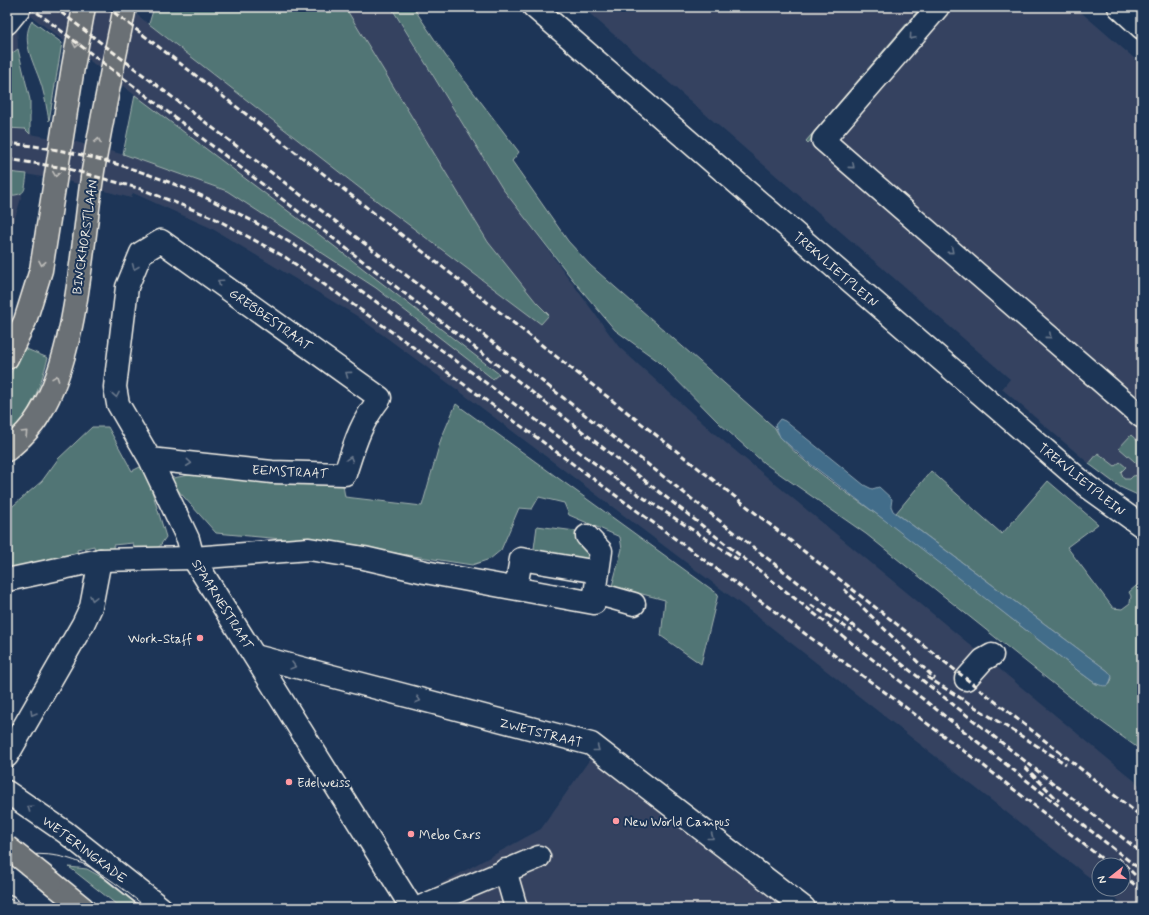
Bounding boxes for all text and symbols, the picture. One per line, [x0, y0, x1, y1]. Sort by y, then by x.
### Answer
one-way arrow [910, 32, 917, 39]
one-way arrow [73, 42, 81, 48]
one-way arrow [94, 138, 102, 144]
one-way arrow [848, 161, 855, 168]
one-way arrow [52, 171, 61, 177]
street label: BINCKHORSTLAAN [69, 179, 102, 296]
street label: TREKVLIETPLEIN [789, 229, 881, 312]
one-way arrow [946, 246, 953, 253]
one-way arrow [39, 260, 47, 266]
one-way arrow [132, 263, 140, 270]
one-way arrow [217, 279, 224, 287]
street label: GREBBESTRAAT [225, 285, 316, 356]
one-way arrow [1044, 332, 1051, 339]
one-way arrow [346, 372, 353, 379]
one-way arrow [51, 374, 59, 381]
one-way arrow [111, 391, 120, 398]
one-way arrow [20, 430, 28, 438]
street label: TREKVLIETPLEIN [1034, 440, 1128, 521]
one-way arrow [345, 456, 353, 463]
one-way arrow [186, 458, 192, 467]
street label: EEMSTRAAT [251, 462, 329, 483]
street label: SPAARNESTRAAT [187, 557, 257, 654]
one-way arrow [89, 595, 97, 601]
place label: Work-Staff [128, 631, 192, 648]
marker: Work-Staff [195, 633, 205, 643]
one-way arrow [289, 662, 296, 670]
one-way arrow [414, 695, 421, 704]
one-way arrow [30, 709, 37, 716]
street label: ZWETSTRAAT [497, 715, 585, 752]
one-way arrow [592, 744, 599, 751]
place label: Edelweiss [297, 775, 351, 792]
marker: Edelweiss [284, 777, 294, 787]
one-way arrow [27, 805, 34, 813]
street label: WETERINGKADE [38, 813, 130, 888]
place label: New World Campus [624, 814, 730, 831]
marker: New World Campus [611, 816, 621, 826]
place label: Mebo Cars [419, 827, 481, 844]
marker: Mebo Cars [406, 829, 416, 839]
one-way arrow [707, 832, 714, 839]
north arrow [1091, 857, 1131, 897]
text: N [1095, 874, 1110, 885]

